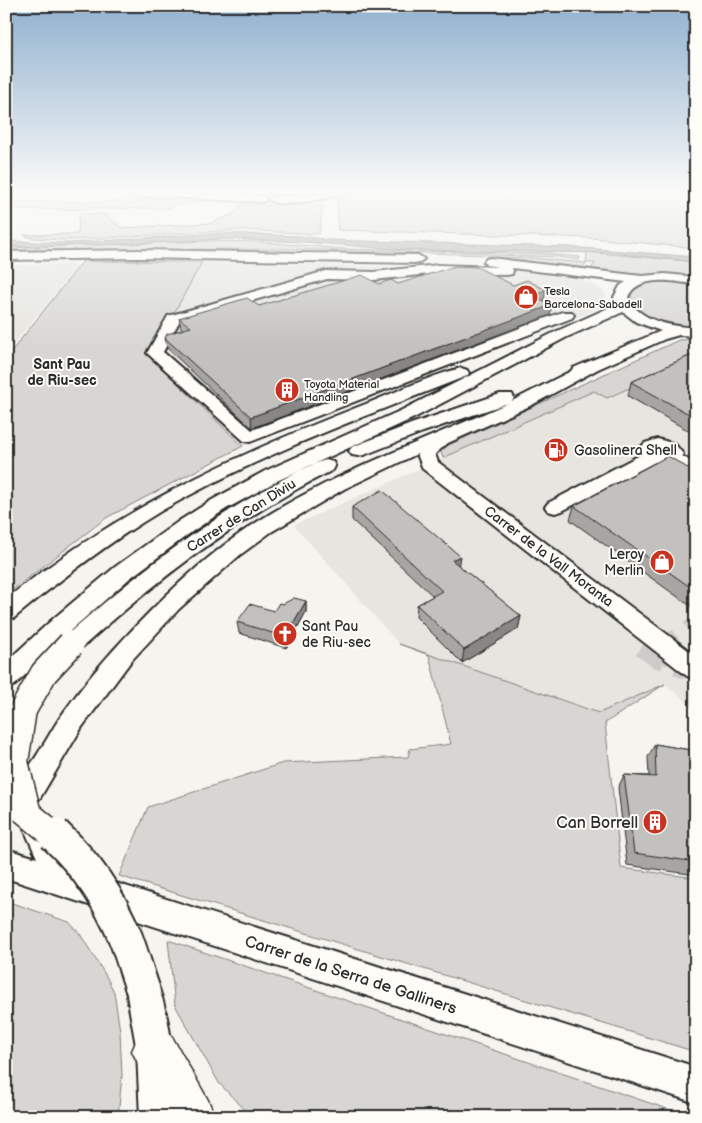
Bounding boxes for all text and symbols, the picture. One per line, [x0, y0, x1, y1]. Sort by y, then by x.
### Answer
shop icon: Tesla Barcelona-Sabadell [513, 284, 539, 310]
place label: Tesla Barcelona-Sabadell [544, 285, 642, 311]
district label: Sant Pau de Riu-sec [27, 356, 97, 389]
building icon: Toyota Material Handling [274, 377, 300, 403]
place label: Toyota Material Handling [304, 378, 379, 404]
fuel station icon: Gasolinera Shell [543, 437, 569, 463]
place label: Gasolinera Shell [574, 442, 677, 459]
street label: Carrer de Can Diviu [184, 475, 299, 556]
street label: Carrer de la Vall Moranta [481, 502, 617, 611]
place label: Leroy Merlin [604, 546, 645, 579]
shop icon: Leroy Merlin [649, 549, 675, 575]
place label: Sant Pau de Riu-sec [302, 618, 371, 651]
church icon: Sant Pau de Riu-sec [272, 621, 298, 647]
building icon: Can Borrell [642, 809, 668, 835]
place label: Can Borrell [556, 814, 638, 833]
street label: Carrer de la Serra de Galliners [242, 932, 459, 1019]

